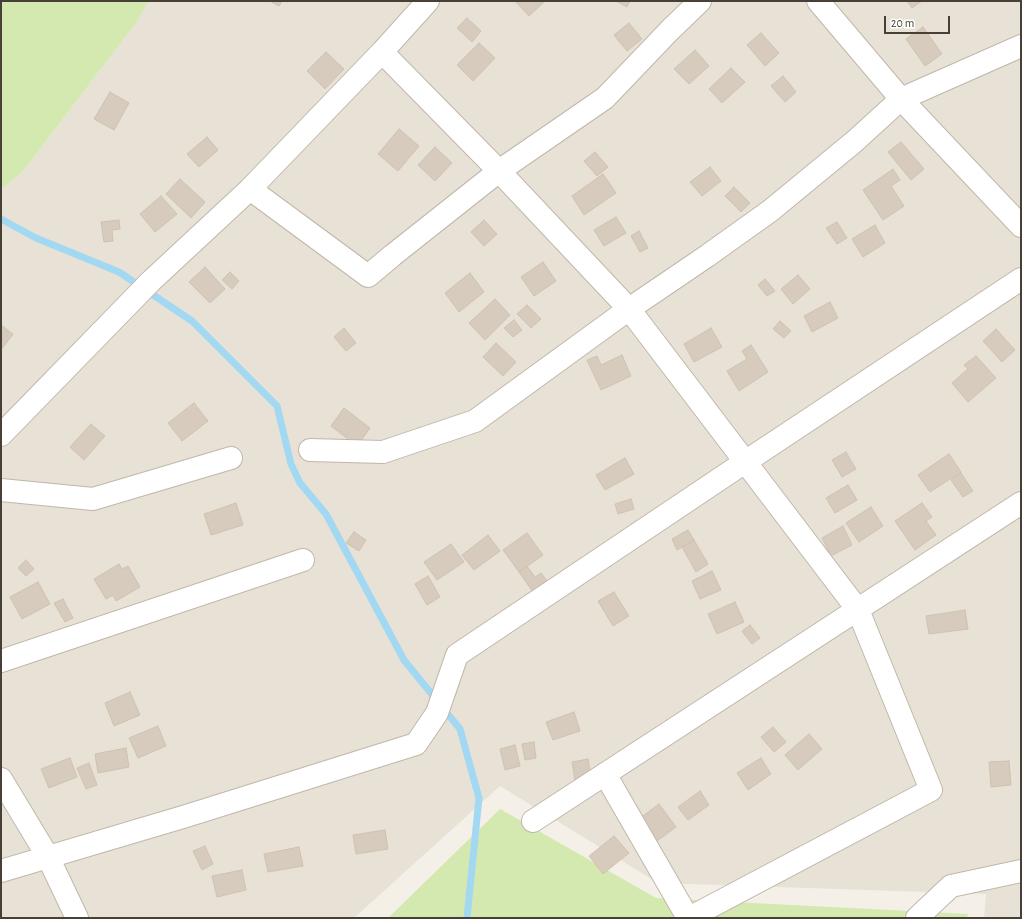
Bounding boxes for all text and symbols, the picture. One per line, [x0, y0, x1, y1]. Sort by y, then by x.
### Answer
scale bar [886, 8, 952, 34]
text: 20 m [891, 17, 914, 29]

